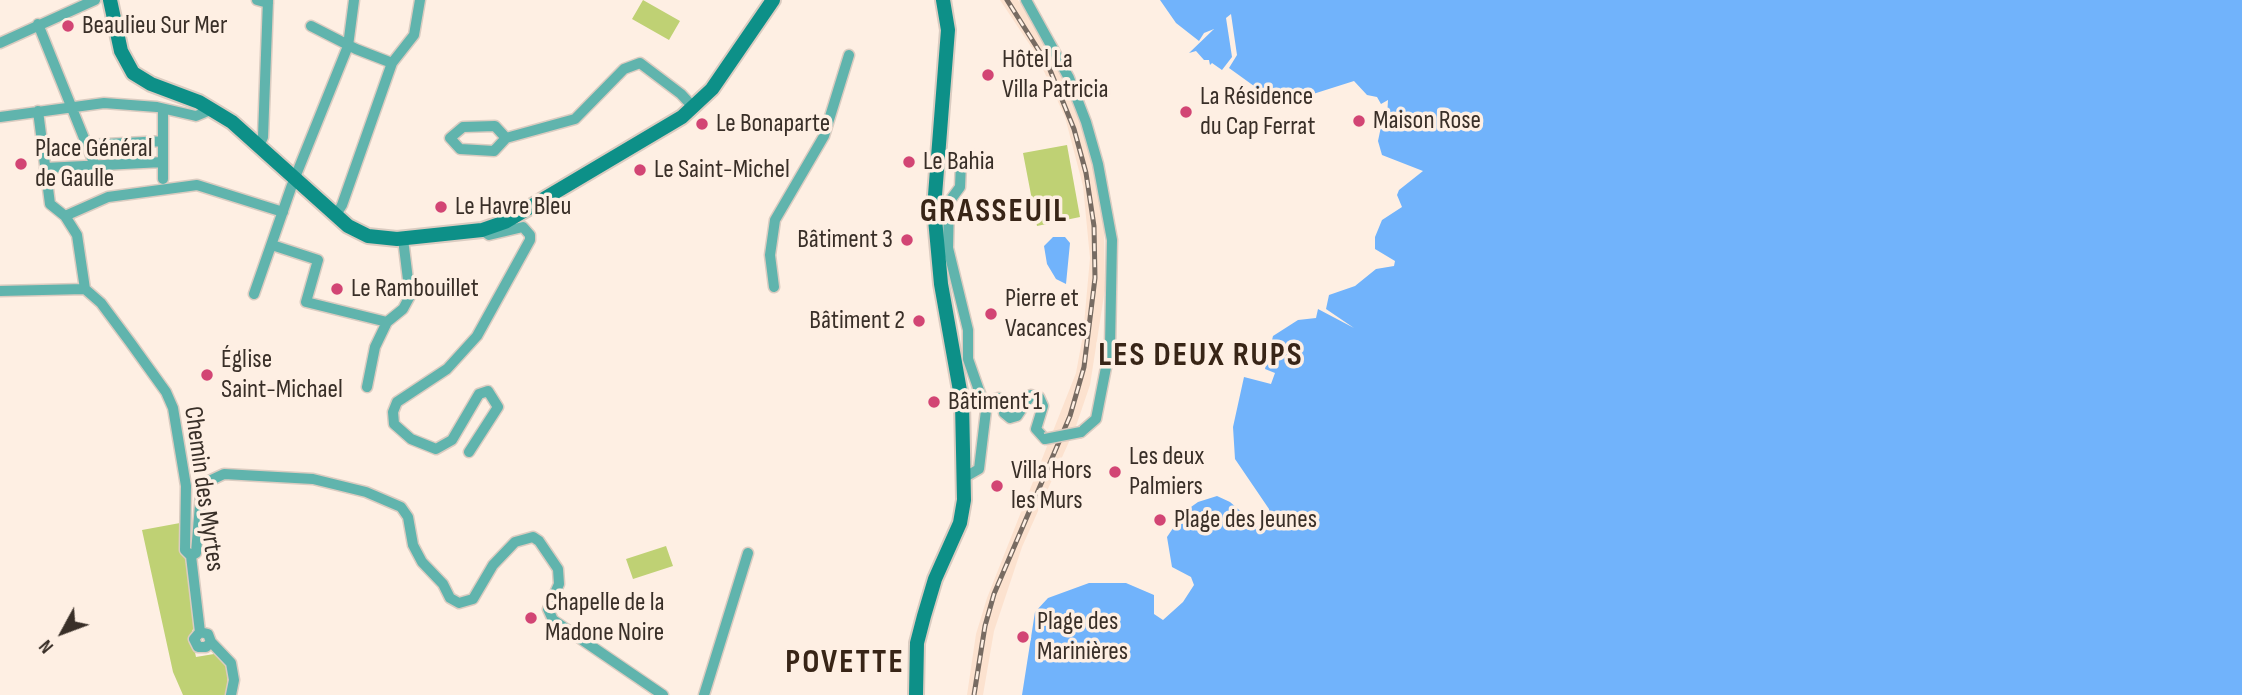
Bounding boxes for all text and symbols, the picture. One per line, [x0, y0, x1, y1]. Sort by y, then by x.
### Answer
place label: Beaulieu Sur Mer [82, 10, 228, 42]
marker: Beaulieu Sur Mer [60, 18, 76, 34]
place label: Hôtel La Villa Patricia [1002, 44, 1108, 106]
marker: Hôtel La Villa Patricia [980, 67, 996, 83]
place label: La Résidence du Cap Ferrat [1200, 81, 1315, 142]
marker: La Résidence du Cap Ferrat [1178, 104, 1194, 120]
place label: Maison Rose [1373, 105, 1481, 137]
place label: Le Bonaparte [716, 108, 830, 140]
marker: Maison Rose [1351, 113, 1367, 129]
marker: Le Bonaparte [694, 116, 710, 132]
place label: Place Général de Gaulle [35, 133, 153, 194]
place label: Le Bahia [923, 146, 995, 178]
place label: Le Saint-Michel [654, 154, 790, 186]
marker: Le Bahia [901, 154, 917, 170]
marker: Place Général de Gaulle [13, 156, 29, 172]
marker: Le Saint-Michel [632, 162, 648, 178]
place label: Le Havre Bleu [455, 191, 571, 223]
district label: GRASSEUIL [921, 193, 1067, 233]
marker: Le Havre Bleu [433, 199, 449, 215]
place label: Bâtiment 3 [797, 224, 893, 256]
marker: Bâtiment 3 [899, 232, 915, 248]
place label: Le Rambouillet [351, 273, 479, 305]
marker: Le Rambouillet [329, 281, 345, 297]
place label: Pierre et Vacances [1005, 283, 1087, 344]
place label: Bâtiment 2 [809, 305, 905, 337]
marker: Pierre et Vacances [983, 306, 999, 322]
marker: Bâtiment 2 [911, 313, 927, 329]
district label: LES DEUX RUPS [1100, 337, 1302, 377]
place label: Église Saint-Michael [221, 344, 343, 406]
marker: Église Saint-Michael [199, 367, 215, 383]
place label: Bâtiment 1 [948, 386, 1042, 418]
marker: Bâtiment 1 [926, 394, 942, 410]
street label: Chemin des Myrtes [176, 404, 230, 574]
place label: Les deux Palmiers [1129, 441, 1204, 503]
place label: Villa Hors les Murs [1011, 455, 1092, 516]
marker: Les deux Palmiers [1107, 464, 1123, 480]
marker: Villa Hors les Murs [989, 478, 1005, 494]
place label: Plage des Jeunes [1174, 504, 1317, 536]
marker: Plage des Jeunes [1152, 512, 1168, 528]
place label: Chapelle de la Madone Noire [545, 587, 664, 648]
north arrow [28, 597, 98, 667]
place label: Plage des Marinières [1037, 606, 1128, 668]
marker: Chapelle de la Madone Noire [523, 610, 539, 626]
marker: Plage des Marinières [1015, 629, 1031, 645]
text: N [35, 635, 59, 657]
district label: POVETTE [786, 644, 904, 684]

